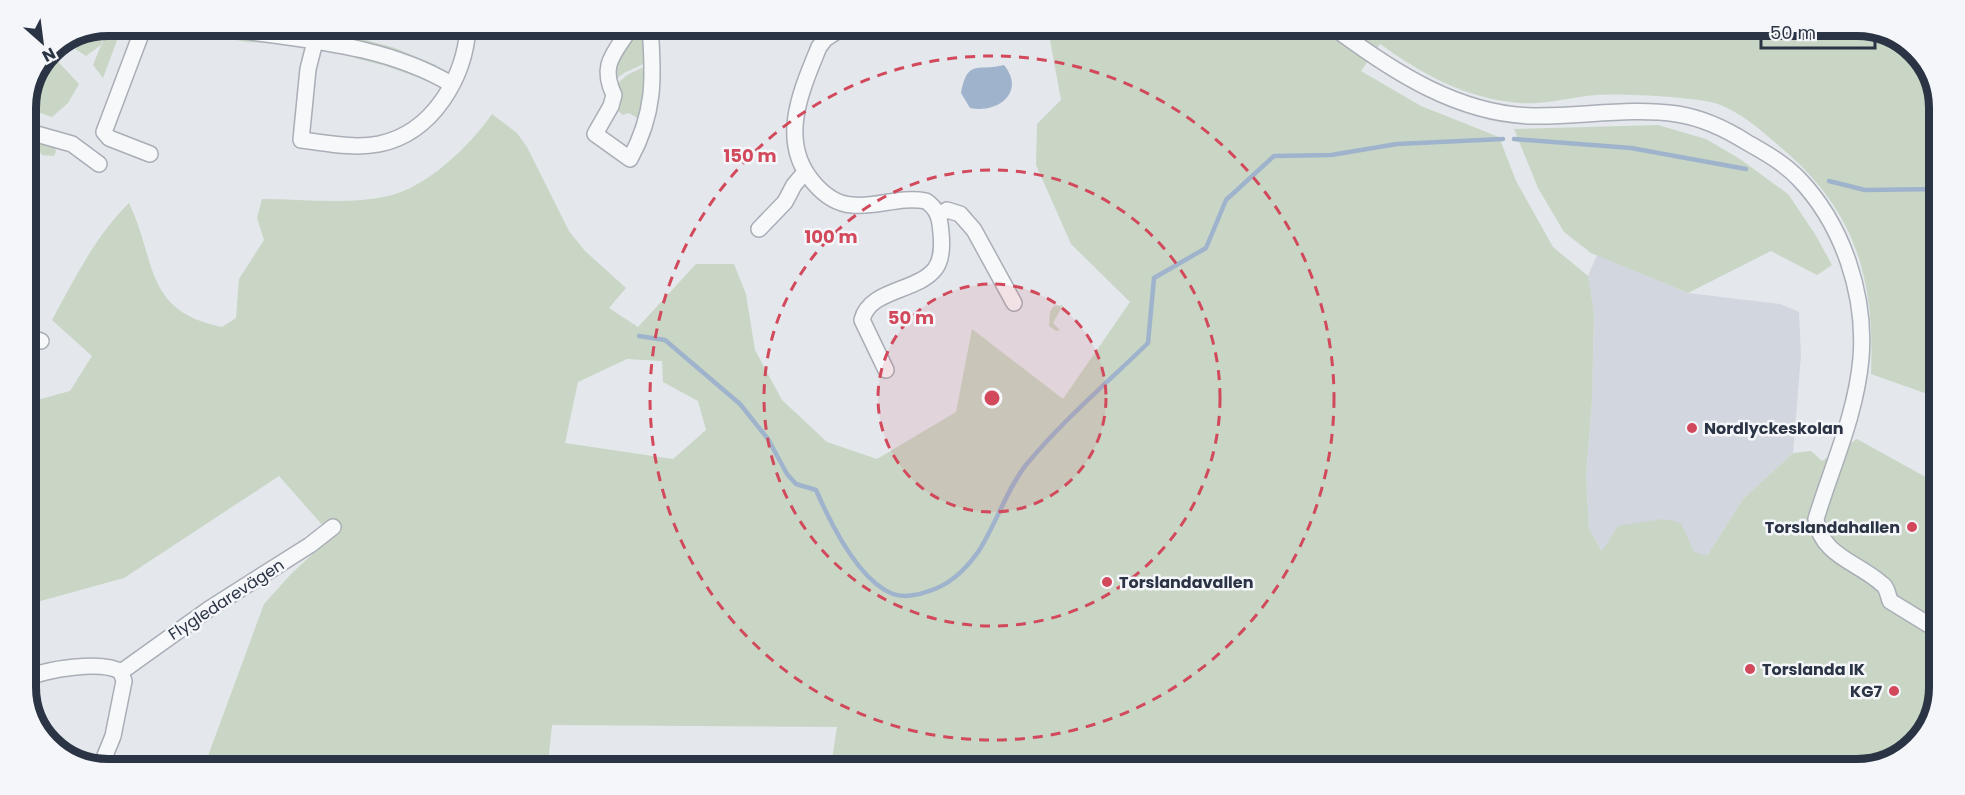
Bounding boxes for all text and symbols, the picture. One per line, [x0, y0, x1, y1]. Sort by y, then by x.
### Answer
north arrow [12, 12, 72, 72]
scale bar [1761, 12, 1875, 50]
text: 50 m [1770, 20, 1816, 45]
text: N [38, 42, 60, 68]
text: 150 m [723, 143, 777, 168]
text: 100 m [804, 224, 858, 249]
text: 50 m [888, 305, 934, 330]
centre of rings [982, 388, 1002, 408]
place label: Nordlyckeskolan [1704, 417, 1844, 440]
marker: Nordlyckeskolan [1685, 421, 1699, 435]
place label: Torslandahallen [1765, 516, 1900, 539]
marker: Torslandahallen [1905, 520, 1919, 534]
street label: Flygledarevägen [164, 553, 289, 646]
place label: Torslandavallen [1119, 571, 1253, 594]
marker: Torslandavallen [1100, 575, 1114, 589]
place label: Torslanda IK [1762, 658, 1865, 681]
marker: Torslanda IK [1743, 662, 1757, 676]
place label: KG7 [1850, 680, 1882, 703]
marker: KG7 [1887, 684, 1901, 698]

